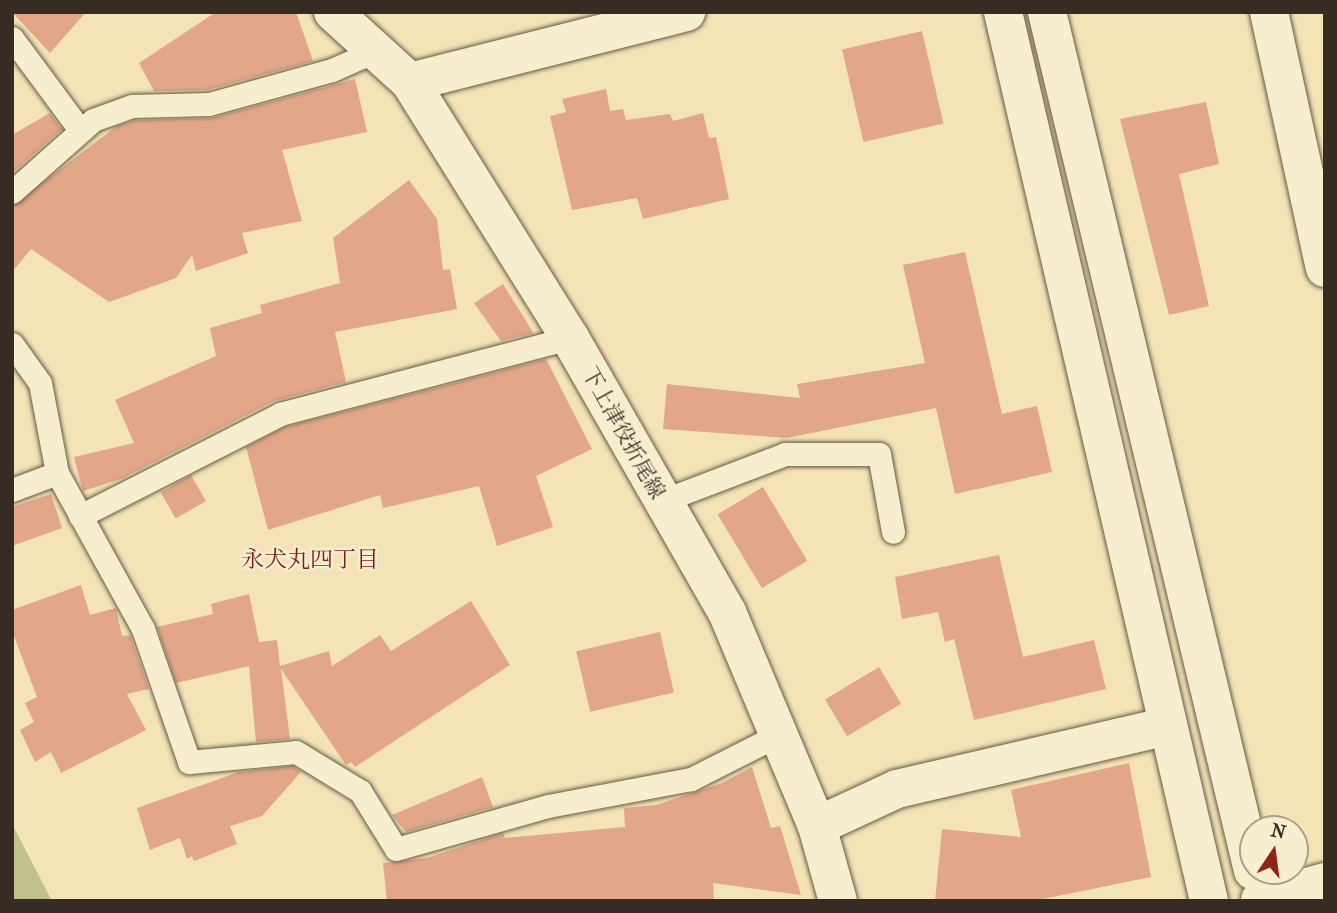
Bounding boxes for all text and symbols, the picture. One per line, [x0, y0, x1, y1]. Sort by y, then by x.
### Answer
street label: 下上津役折尾線 [577, 363, 671, 503]
district label: 永犬丸四丁目 [241, 546, 379, 574]
north arrow [1239, 815, 1309, 885]
text: N [1269, 819, 1288, 844]

